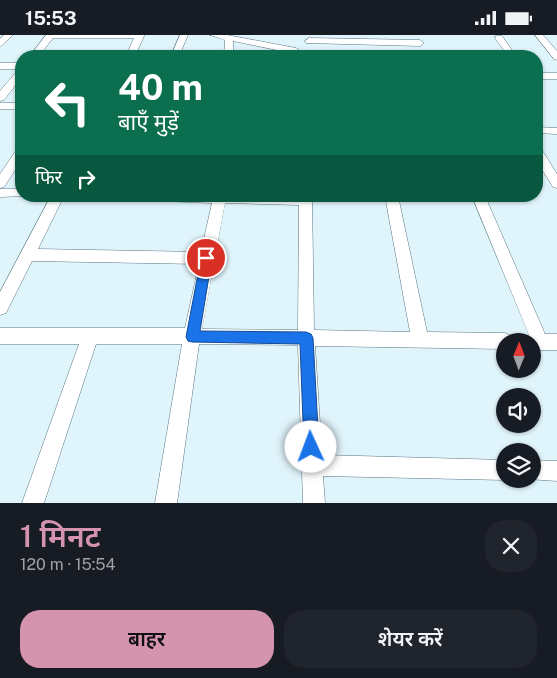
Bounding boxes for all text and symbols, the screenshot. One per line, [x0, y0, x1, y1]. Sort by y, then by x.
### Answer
text: 15:53 [25, 7, 77, 29]
text: 40 m [118, 67, 203, 108]
icon: left [35, 70, 100, 135]
text: बाएँ मुड़ें [118, 109, 179, 135]
icon: right [72, 165, 100, 193]
text: फिर [35, 166, 62, 188]
pin [185, 237, 227, 279]
icon: arrive [192, 244, 220, 272]
north arrow [496, 333, 541, 377]
map controls [496, 333, 541, 488]
button: sound [496, 388, 541, 433]
position arrow [284, 420, 336, 472]
button: layers [496, 443, 541, 488]
text: 1 मिनट [20, 518, 100, 554]
button: close [485, 520, 537, 572]
text: 120 m · 15:54 [20, 555, 116, 574]
button: बाहर [20, 610, 274, 668]
button: शेयर करें [284, 610, 537, 668]

